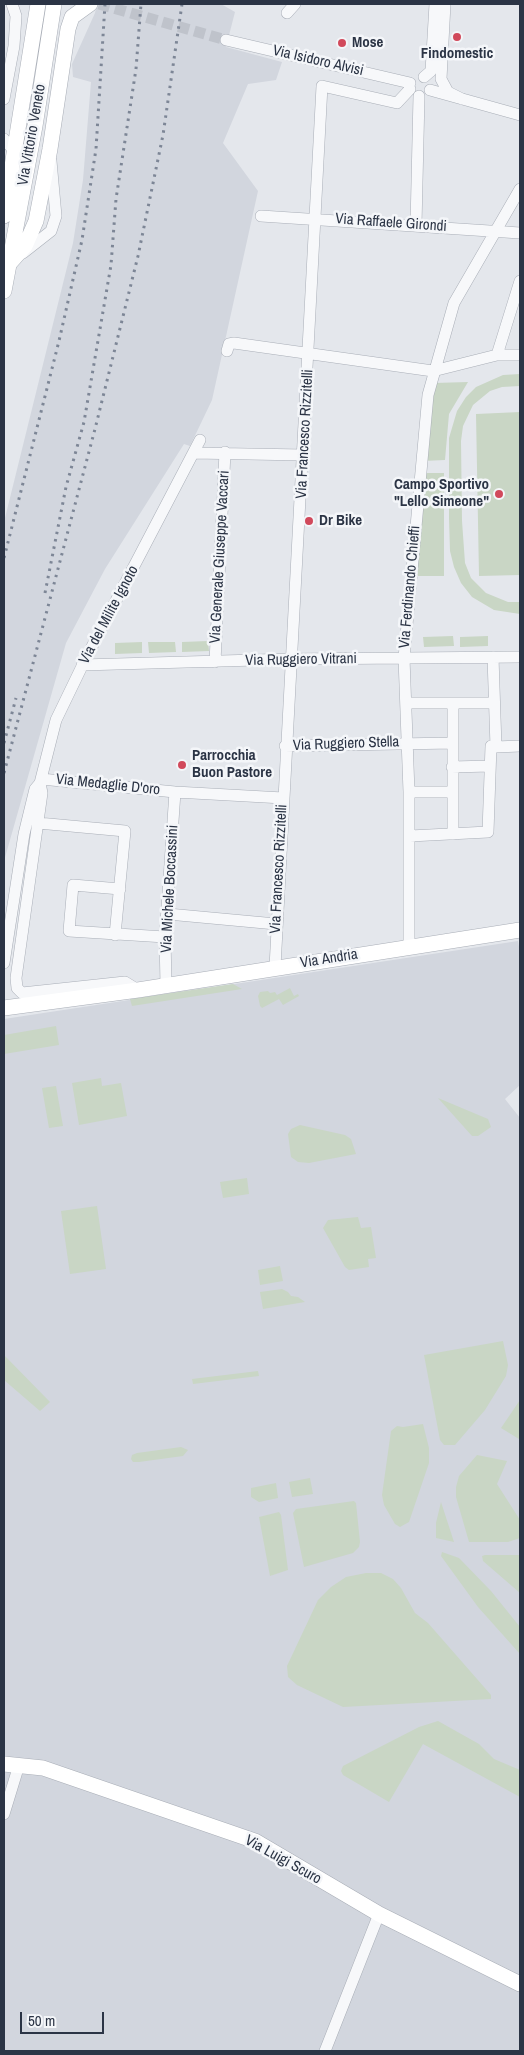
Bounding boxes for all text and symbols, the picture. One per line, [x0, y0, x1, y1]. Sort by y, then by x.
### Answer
marker: Findomestic [451, 31, 463, 43]
place label: Mose [352, 34, 383, 52]
marker: Mose [336, 37, 348, 49]
street label: Via Isidoro Alvisi [271, 42, 365, 80]
place label: Findomestic [421, 45, 493, 63]
street label: Via Vittorio Veneto [14, 83, 50, 187]
street label: Via Raffaele Girondi [335, 210, 447, 236]
street label: Via Francesco Rizzitelli [293, 369, 317, 499]
street label: Via Generale Giuseppe Vaccari [206, 470, 234, 644]
place label: Campo Sportivo "Lello Simeone" [394, 476, 489, 511]
marker: Campo Sportivo "Lello Simeone" [493, 488, 505, 500]
place label: Dr Bike [319, 512, 362, 530]
marker: Dr Bike [303, 515, 315, 527]
street label: Via Ferdinando Chieffi [396, 525, 424, 649]
street label: Via del Milite Ignoto [75, 563, 143, 667]
street label: Via Ruggiero Vitrani [245, 650, 357, 670]
street label: Via Ruggiero Stella [292, 733, 400, 755]
place label: Parrocchia Buon Pastore [192, 747, 272, 782]
marker: Parrocchia Buon Pastore [176, 759, 188, 771]
street label: Via Medaglie D'oro [55, 771, 161, 799]
street label: Via Francesco Rizzitelli [267, 804, 291, 934]
street label: Via Michele Boccassini [158, 824, 182, 954]
street label: Via Andria [299, 946, 359, 972]
street label: Via Luigi Scuro [242, 1832, 324, 1888]
scale bar [22, 2002, 106, 2034]
text: 50 m [28, 2010, 55, 2031]

